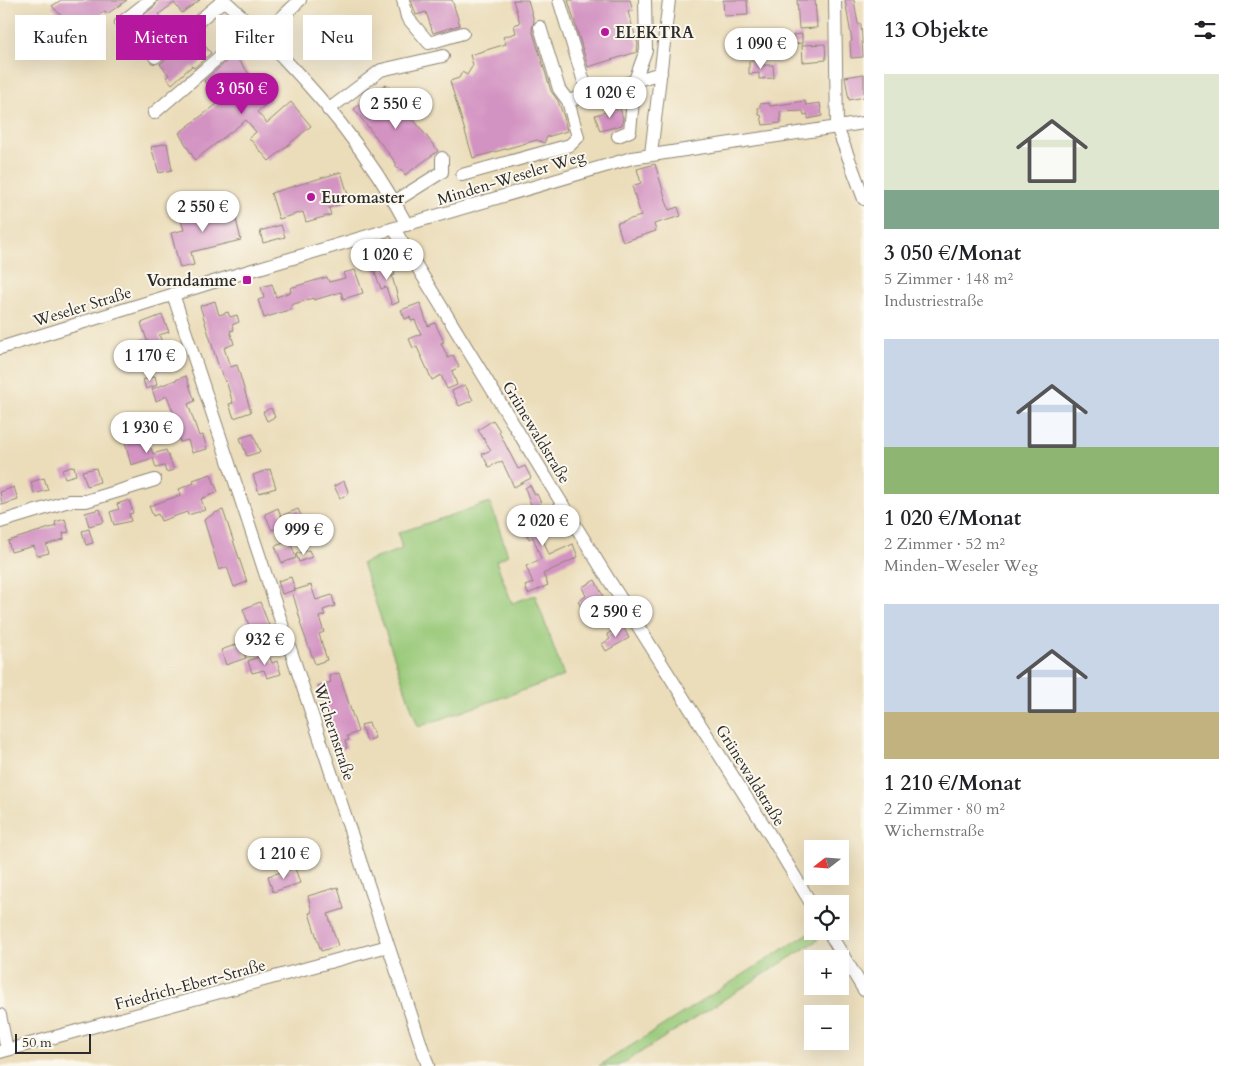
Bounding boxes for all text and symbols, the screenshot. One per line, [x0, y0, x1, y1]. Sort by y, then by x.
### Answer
chip: Kaufen [15, 15, 106, 60]
chip: Mieten [116, 15, 206, 60]
chip: Filter [216, 15, 293, 60]
chip: Neu [303, 15, 372, 60]
text: 13 Objekte [884, 16, 989, 45]
icon: filters [1191, 16, 1219, 44]
place label: ELEKTRA [615, 22, 694, 44]
marker: ELEKTRA [599, 26, 611, 38]
pin: 1 090 € [715, 28, 807, 70]
text: 1 090 € [736, 33, 786, 55]
pin: 3 050 € [196, 72, 288, 115]
pin: 1 020 € [564, 76, 656, 119]
text: 3 050 € [217, 78, 267, 100]
text: 1 020 € [585, 82, 635, 104]
pin: 2 550 € [350, 88, 442, 130]
text: 2 550 € [371, 93, 421, 115]
icon: home [1007, 106, 1097, 196]
street label: Minden-Weseler Weg [435, 145, 588, 211]
place label: Euromaster [321, 187, 405, 209]
pin: 2 550 € [157, 190, 249, 233]
marker: Euromaster [305, 191, 317, 203]
text: 2 550 € [178, 196, 228, 218]
pin: 1 020 € [341, 238, 433, 281]
text: 3 050 €/Monat [884, 239, 1021, 268]
text: 1 020 € [362, 244, 412, 266]
text: 5 Zimmer · 148 m² [884, 268, 1013, 290]
place label: Vorndamme [146, 270, 237, 292]
marker: Vorndamme [241, 274, 253, 286]
street label: Weseler Straße [30, 282, 134, 333]
text: Industriestraße [884, 290, 984, 312]
pin: 1 170 € [104, 340, 196, 382]
text: 1 170 € [125, 345, 175, 367]
icon: home [1007, 371, 1097, 461]
street label: Grünewaldstraße [497, 377, 575, 488]
pin: 1 930 € [101, 412, 193, 454]
text: 1 930 € [122, 417, 172, 439]
pin: 2 020 € [497, 504, 589, 547]
text: 1 020 €/Monat [884, 504, 1021, 533]
text: 2 020 € [518, 510, 568, 532]
pin: 999 € [269, 514, 339, 556]
text: 999 € [285, 519, 323, 541]
text: 2 Zimmer · 52 m² [884, 533, 1005, 555]
text: Minden-Weseler Weg [884, 555, 1038, 577]
pin: 2 590 € [570, 596, 662, 638]
text: 2 590 € [591, 601, 641, 623]
pin: 932 € [230, 624, 300, 666]
text: 932 € [246, 629, 284, 651]
icon: home [1007, 636, 1097, 726]
street label: Wichernstraße [308, 680, 360, 783]
street label: Grünewaldstraße [710, 721, 790, 831]
text: 1 210 €/Monat [884, 769, 1021, 798]
text: 2 Zimmer · 80 m² [884, 798, 1005, 820]
text: Wichernstraße [884, 820, 984, 842]
pin: 1 210 € [238, 838, 330, 880]
north arrow [804, 840, 849, 885]
map controls [804, 840, 849, 1050]
text: 1 210 € [259, 843, 309, 865]
button: locate [804, 895, 849, 940]
button: + [804, 950, 849, 995]
street label: Friedrich-Ebert-Straße [112, 954, 268, 1016]
button: − [804, 1005, 849, 1050]
scale bar [15, 1031, 91, 1054]
text: 50 m [22, 1033, 52, 1052]

